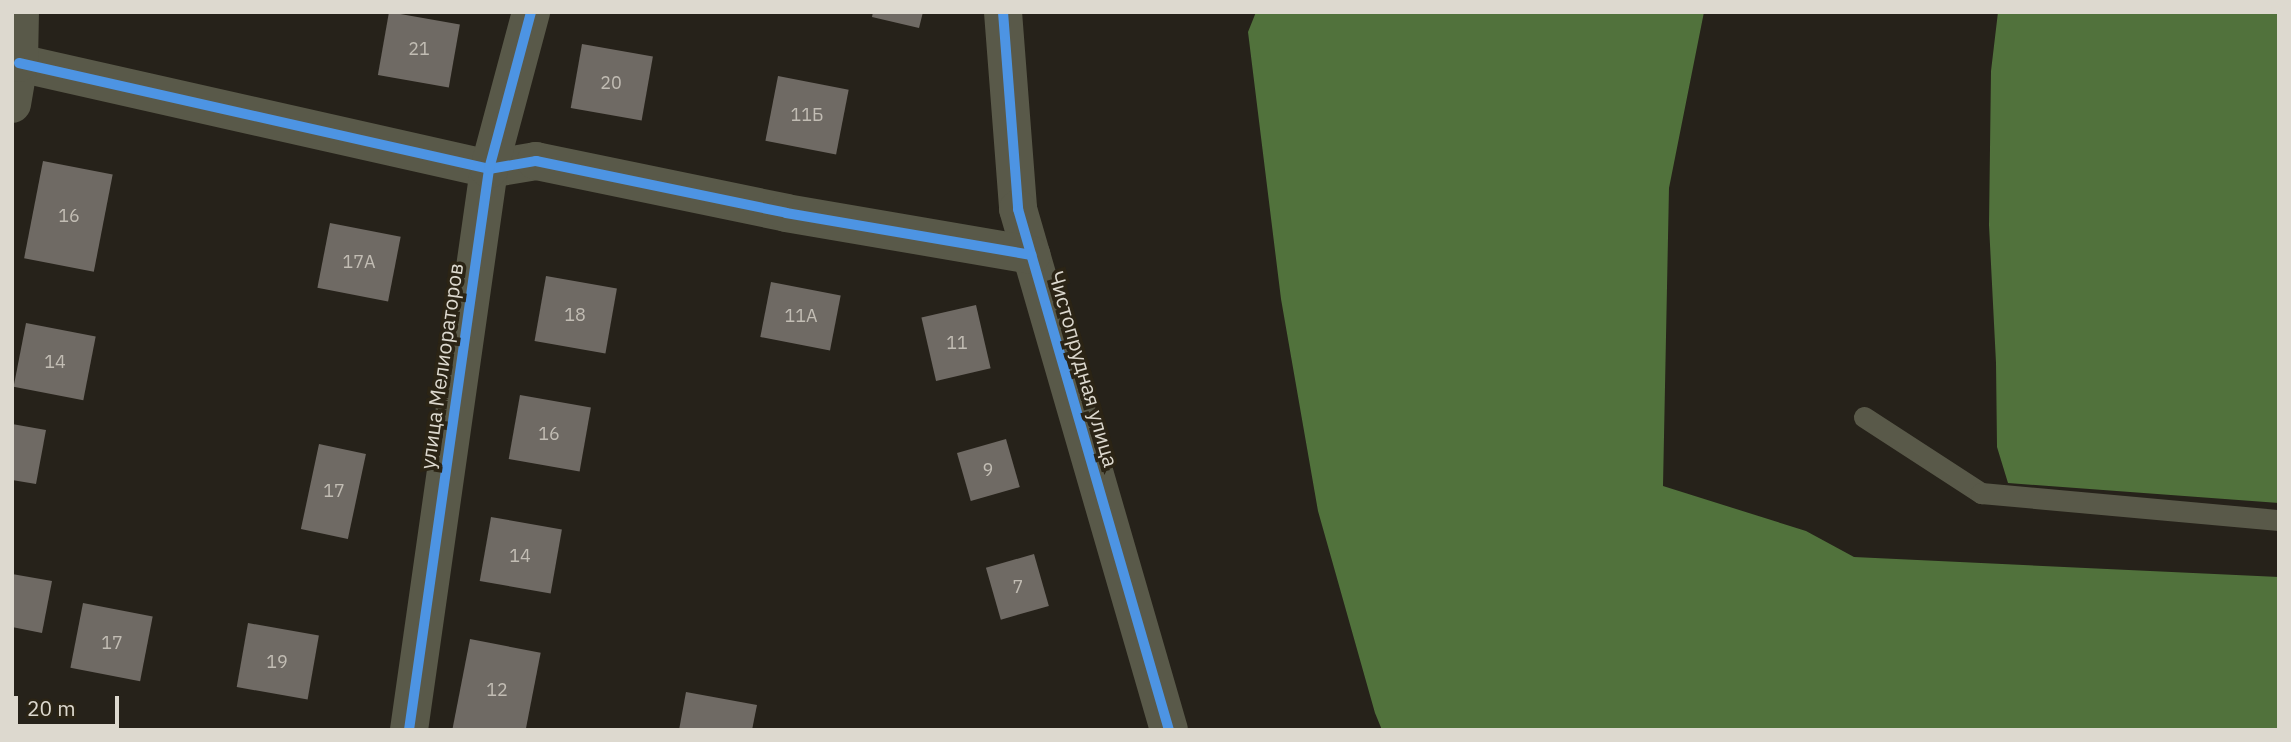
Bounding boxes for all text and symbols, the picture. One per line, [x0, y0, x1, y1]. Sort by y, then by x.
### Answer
house number: 21 [408, 38, 430, 60]
house number: 20 [600, 72, 622, 94]
house number: 11Б [790, 104, 824, 126]
house number: 16 [58, 205, 80, 227]
house number: 17А [342, 251, 376, 273]
street label: улица Мелиораторов [414, 261, 468, 471]
street label: Чистопрудная улица [1044, 268, 1124, 470]
house number: 18 [564, 304, 586, 326]
house number: 11А [784, 305, 818, 327]
house number: 11 [946, 332, 968, 354]
house number: 14 [44, 351, 66, 373]
house number: 16 [538, 423, 560, 445]
house number: 9 [983, 459, 993, 481]
house number: 17 [323, 480, 345, 502]
house number: 14 [509, 545, 531, 567]
house number: 7 [1013, 576, 1023, 598]
house number: 17 [101, 632, 123, 654]
house number: 19 [266, 651, 288, 673]
house number: 12 [486, 679, 508, 701]
scale bar [18, 682, 122, 726]
text: 20 m [27, 694, 76, 722]

